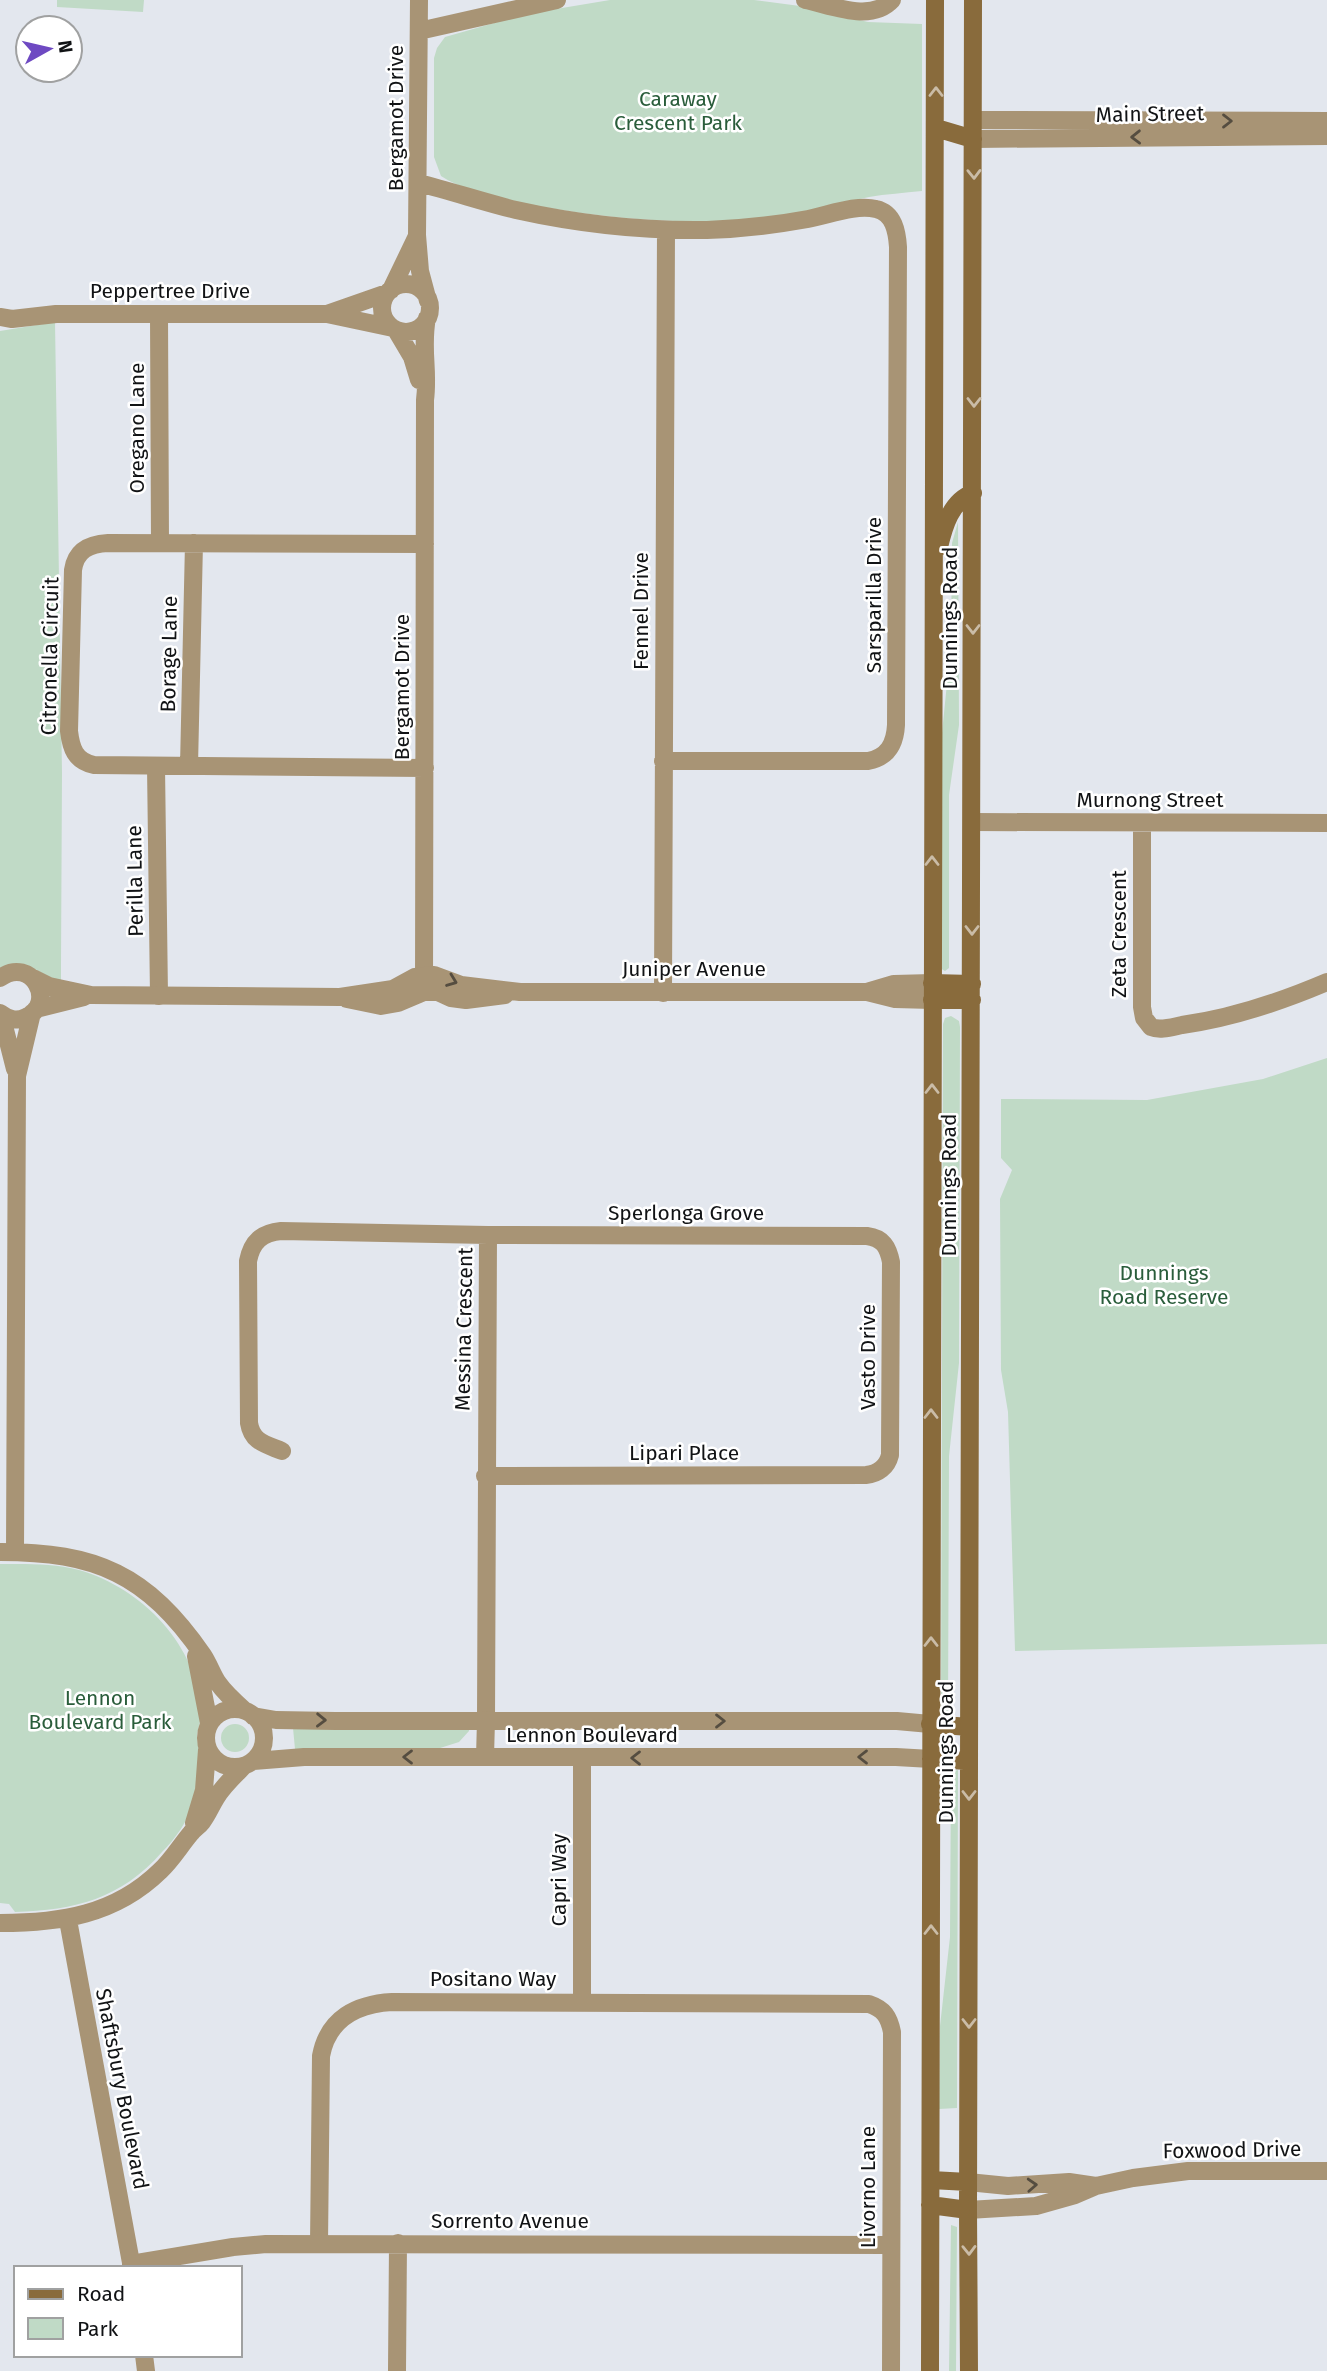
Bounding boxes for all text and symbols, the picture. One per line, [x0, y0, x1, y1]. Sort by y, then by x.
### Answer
north arrow [14, 14, 84, 84]
text: N [53, 39, 78, 55]
street label: Bergamot Drive [383, 45, 409, 191]
park label: Caraway Crescent Park [614, 86, 742, 136]
one-way arrow [928, 86, 944, 97]
street label: Main Street [1096, 100, 1205, 128]
one-way arrow [1222, 113, 1233, 129]
one-way arrow [1131, 129, 1141, 145]
one-way arrow [966, 169, 982, 180]
street label: Peppertree Drive [90, 278, 250, 304]
street label: Oregano Lane [124, 363, 150, 493]
one-way arrow [966, 397, 982, 407]
street label: Sarsparilla Drive [861, 517, 887, 673]
street label: Dunnings Road [937, 546, 963, 690]
street label: Fennel Drive [628, 552, 654, 670]
street label: Citronella Circuit [36, 576, 64, 736]
street label: Borage Lane [155, 595, 183, 713]
street label: Bergamot Drive [389, 614, 415, 760]
one-way arrow [965, 624, 981, 635]
street label: Murnong Street [1077, 787, 1224, 813]
street label: Perilla Lane [121, 825, 149, 937]
one-way arrow [924, 855, 940, 866]
street label: Zeta Crescent [1106, 870, 1132, 998]
one-way arrow [964, 925, 980, 936]
street label: Juniper Avenue [622, 956, 766, 982]
one-way arrow [445, 973, 458, 987]
one-way arrow [924, 1083, 940, 1093]
street label: Dunnings Road [936, 1113, 962, 1257]
street label: Sperlonga Grove [608, 1200, 764, 1226]
street label: Messina Crescent [450, 1247, 478, 1411]
park label: Dunnings Road Reserve [1100, 1260, 1228, 1310]
street label: Vasto Drive [855, 1304, 881, 1410]
one-way arrow [923, 1408, 939, 1419]
street label: Lipari Place [629, 1440, 739, 1466]
one-way arrow [923, 1636, 939, 1646]
street label: Dunnings Road [933, 1680, 959, 1824]
park label: Lennon Boulevard Park [28, 1685, 172, 1735]
one-way arrow [316, 1713, 327, 1728]
one-way arrow [716, 1713, 726, 1729]
street label: Lennon Boulevard [506, 1722, 678, 1748]
one-way arrow [402, 1749, 413, 1765]
one-way arrow [857, 1749, 868, 1765]
one-way arrow [630, 1750, 640, 1766]
one-way arrow [961, 1790, 977, 1801]
street label: Capri Way [546, 1833, 572, 1927]
one-way arrow [923, 1924, 939, 1934]
street label: Positano Way [430, 1966, 557, 1992]
street label: Shaftsbury Boulevard [90, 1986, 154, 2192]
one-way arrow [961, 2018, 977, 2028]
street label: Livorno Lane [855, 2126, 881, 2248]
street label: Foxwood Drive [1162, 2136, 1302, 2164]
one-way arrow [1027, 2178, 1038, 2193]
street label: Sorrento Avenue [431, 2208, 589, 2234]
one-way arrow [961, 2245, 976, 2256]
legend [14, 2266, 242, 2357]
text: Road [77, 2281, 125, 2307]
text: Park [77, 2316, 119, 2342]

